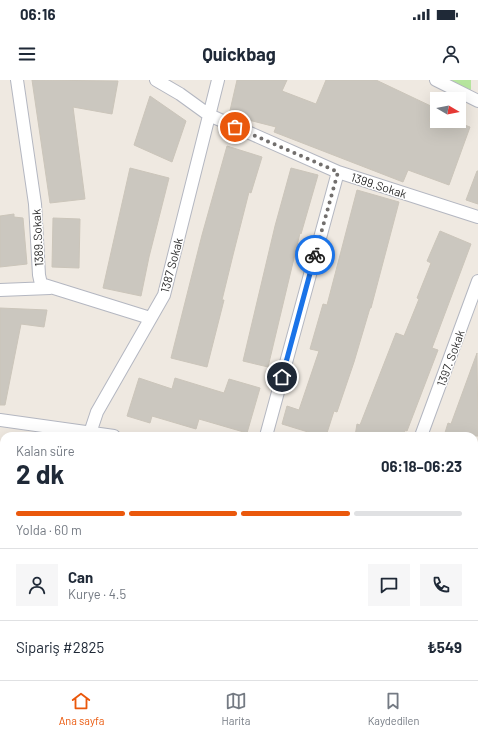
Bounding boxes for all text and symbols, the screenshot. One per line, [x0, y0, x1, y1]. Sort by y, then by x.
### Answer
text: 06:16 [20, 5, 55, 23]
icon: menu [16, 43, 38, 65]
text: Quickbag [202, 43, 276, 65]
icon: person [440, 43, 462, 65]
north arrow [430, 92, 466, 128]
map controls [430, 92, 466, 128]
pin [218, 110, 252, 144]
icon: bag [224, 116, 246, 138]
street label: 1399.Sokak [349, 169, 409, 201]
street label: 1389.Sokak [28, 209, 46, 267]
courier [295, 235, 335, 275]
street label: 1387 Sokak [157, 236, 185, 294]
icon: bike [304, 244, 326, 266]
street label: 1397. Sokak [433, 328, 467, 388]
pin [265, 360, 299, 394]
icon: home [271, 366, 293, 388]
text: Kalan süre [16, 443, 75, 459]
text: 06:18–06:23 [381, 457, 462, 475]
text: 2 dk [16, 458, 64, 489]
text: Yolda · 60 m [16, 522, 82, 538]
button: person [16, 564, 58, 606]
button: chat [368, 564, 410, 606]
button: phone [420, 564, 462, 606]
text: Can [68, 568, 93, 586]
text: Kurye · 4.5 [68, 586, 126, 602]
text: Sipariş #2825 [16, 638, 104, 656]
text: ₺549 [427, 638, 462, 656]
tab: Ana sayfa [59, 690, 104, 727]
tab: Harita [222, 690, 250, 727]
tab: Kaydedilen [368, 690, 419, 727]

